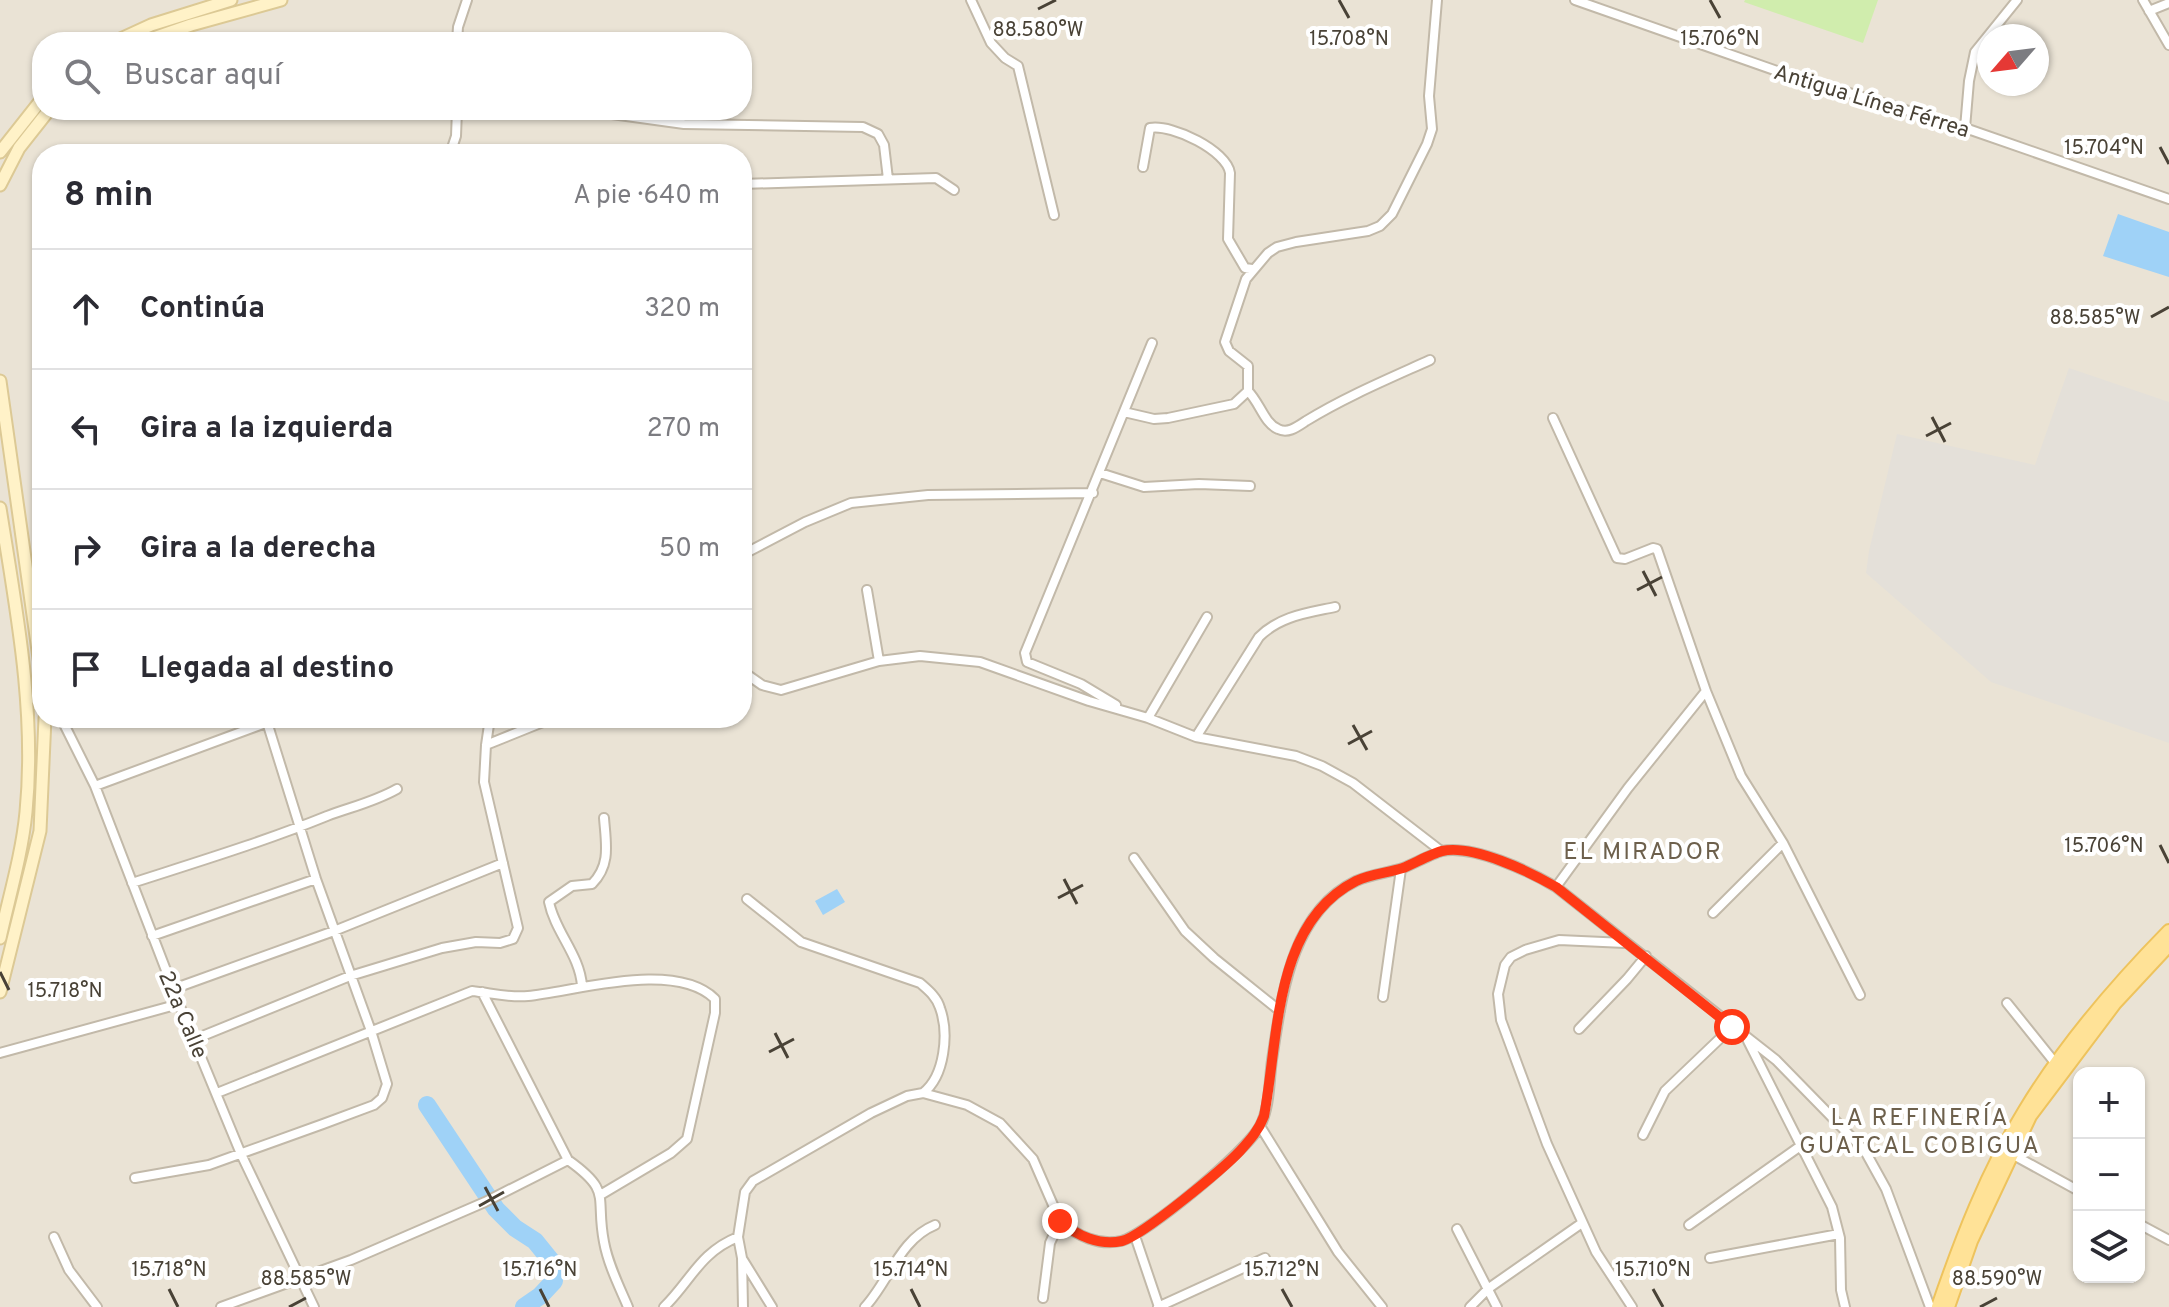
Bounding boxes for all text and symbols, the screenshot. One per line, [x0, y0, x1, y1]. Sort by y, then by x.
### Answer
text: 88.580°W [992, 18, 1084, 44]
north arrow [1977, 24, 2049, 96]
text: 15.708°N [1309, 27, 1389, 53]
text: 15.706°N [1680, 27, 1760, 53]
search box [32, 32, 752, 120]
icon: search [60, 54, 104, 98]
text: Buscar aquí [124, 58, 282, 95]
street label: Antigua Línea Férrea [1770, 60, 1972, 145]
text: 15.704°N [2064, 136, 2144, 162]
text: 8 min [64, 175, 153, 218]
text: A pie · 640 m [573, 180, 720, 213]
icon: ahead [64, 287, 108, 331]
text: Continúa [140, 291, 265, 328]
text: 320 m [644, 293, 720, 326]
text: 88.585°W [2050, 306, 2140, 332]
icon: left [64, 407, 108, 451]
text: Gira a la izquierda [140, 411, 393, 448]
text: 270 m [647, 413, 720, 446]
icon: right [64, 527, 108, 571]
text: Gira a la derecha [140, 531, 376, 568]
text: 50 m [659, 533, 720, 566]
icon: arrive [64, 647, 108, 691]
text: Llegada al destino [140, 651, 394, 688]
text: 15.706°N [2064, 834, 2144, 860]
district label: EL MIRADOR [1563, 838, 1723, 868]
street label: 22a Calle [151, 967, 212, 1063]
text: 15.718°N [27, 979, 103, 1005]
route start [1714, 1009, 1750, 1045]
map controls [2073, 1067, 2145, 1283]
button: + [2073, 1067, 2145, 1139]
district label: LA REFINERÍA GUATCAL COBIGUA [1799, 1102, 2041, 1162]
button: − [2073, 1139, 2145, 1211]
route end [1042, 1203, 1078, 1239]
button: layers [2073, 1211, 2145, 1283]
text: 15.718°N [131, 1258, 207, 1284]
text: 15.716°N [503, 1258, 577, 1284]
text: 15.714°N [874, 1258, 949, 1284]
text: 15.712°N [1244, 1258, 1320, 1284]
text: 15.710°N [1615, 1258, 1691, 1284]
text: 88.585°W [261, 1267, 351, 1293]
text: 88.590°W [1952, 1267, 2042, 1293]

